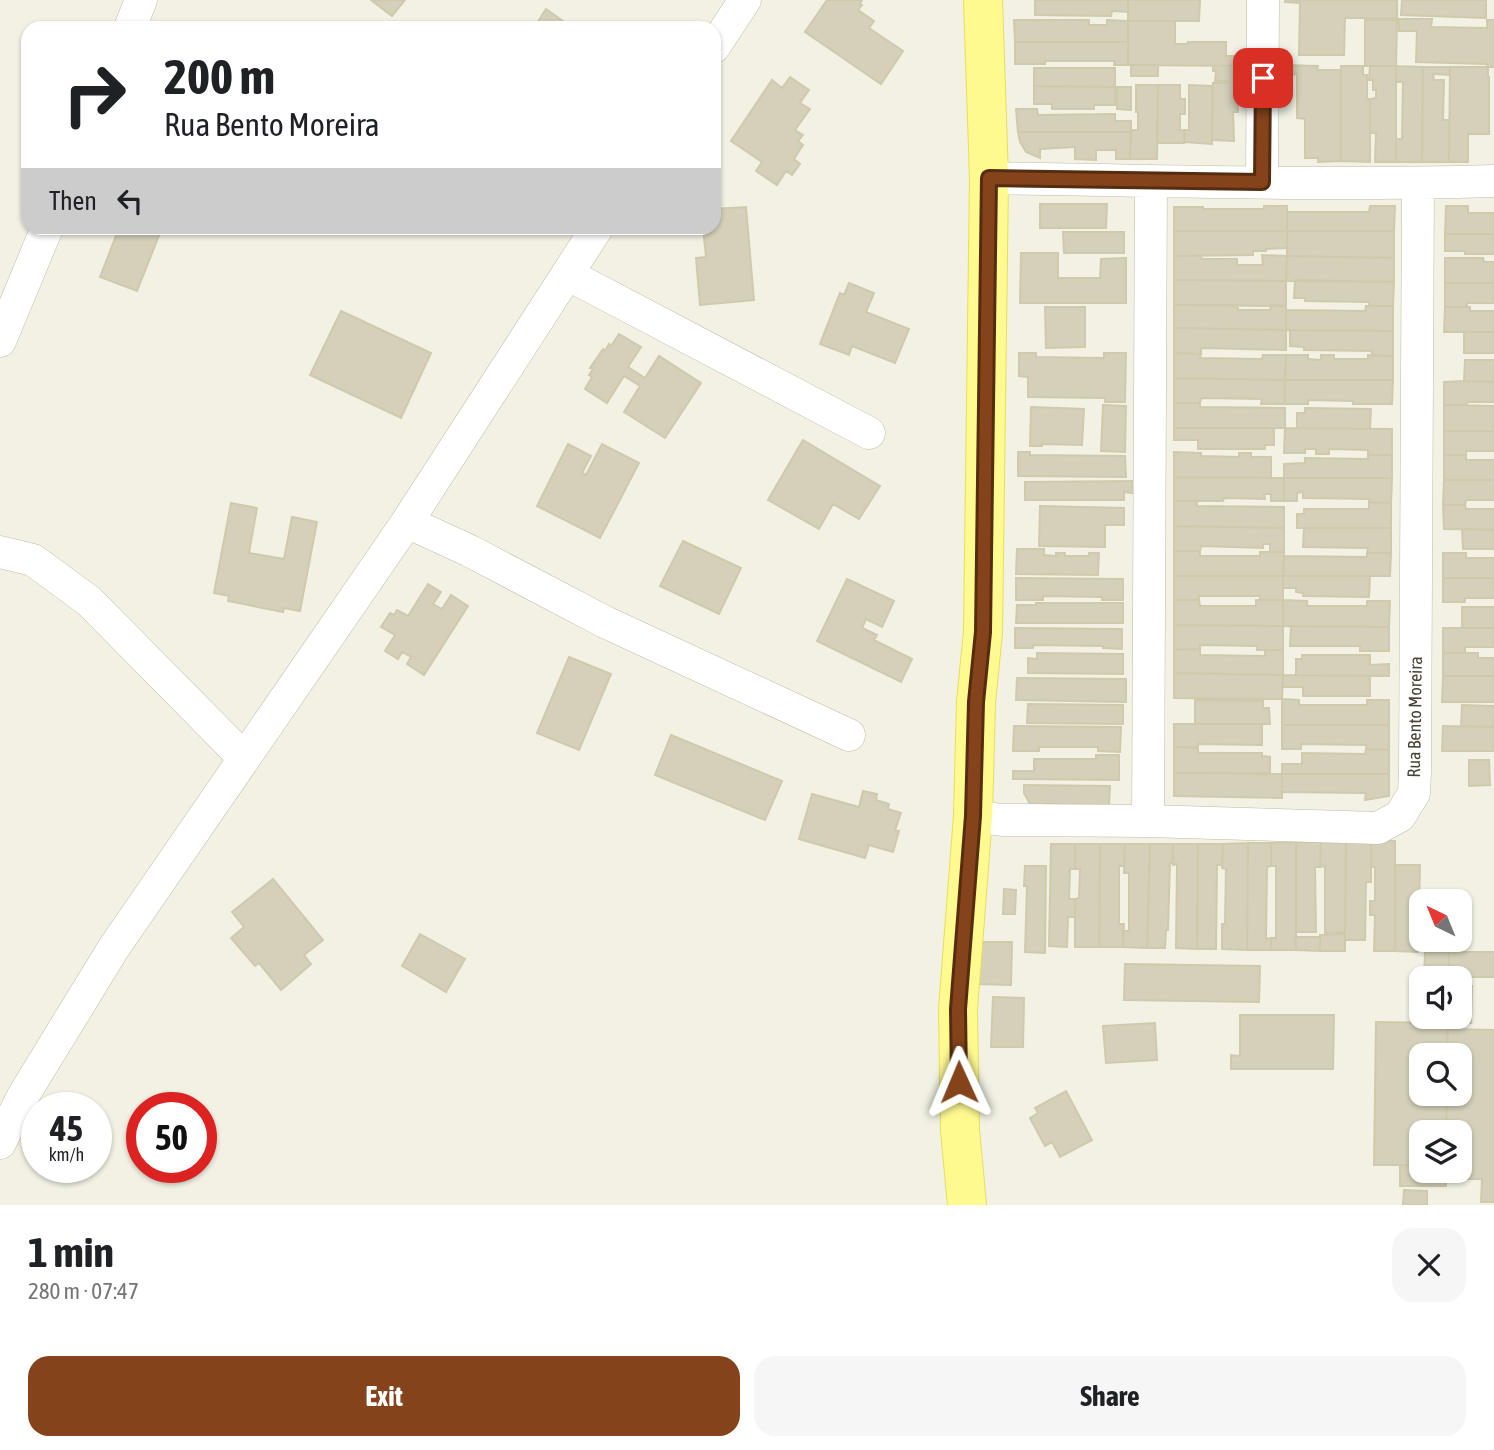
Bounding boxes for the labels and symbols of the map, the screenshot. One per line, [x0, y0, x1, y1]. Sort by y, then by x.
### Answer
pin [1233, 48, 1293, 108]
street label: Rua Bento Moreira [1403, 656, 1426, 778]
north arrow [1409, 889, 1472, 952]
position arrow [922, 1045, 996, 1119]
speed limit sign: 50 [126, 1092, 217, 1183]

